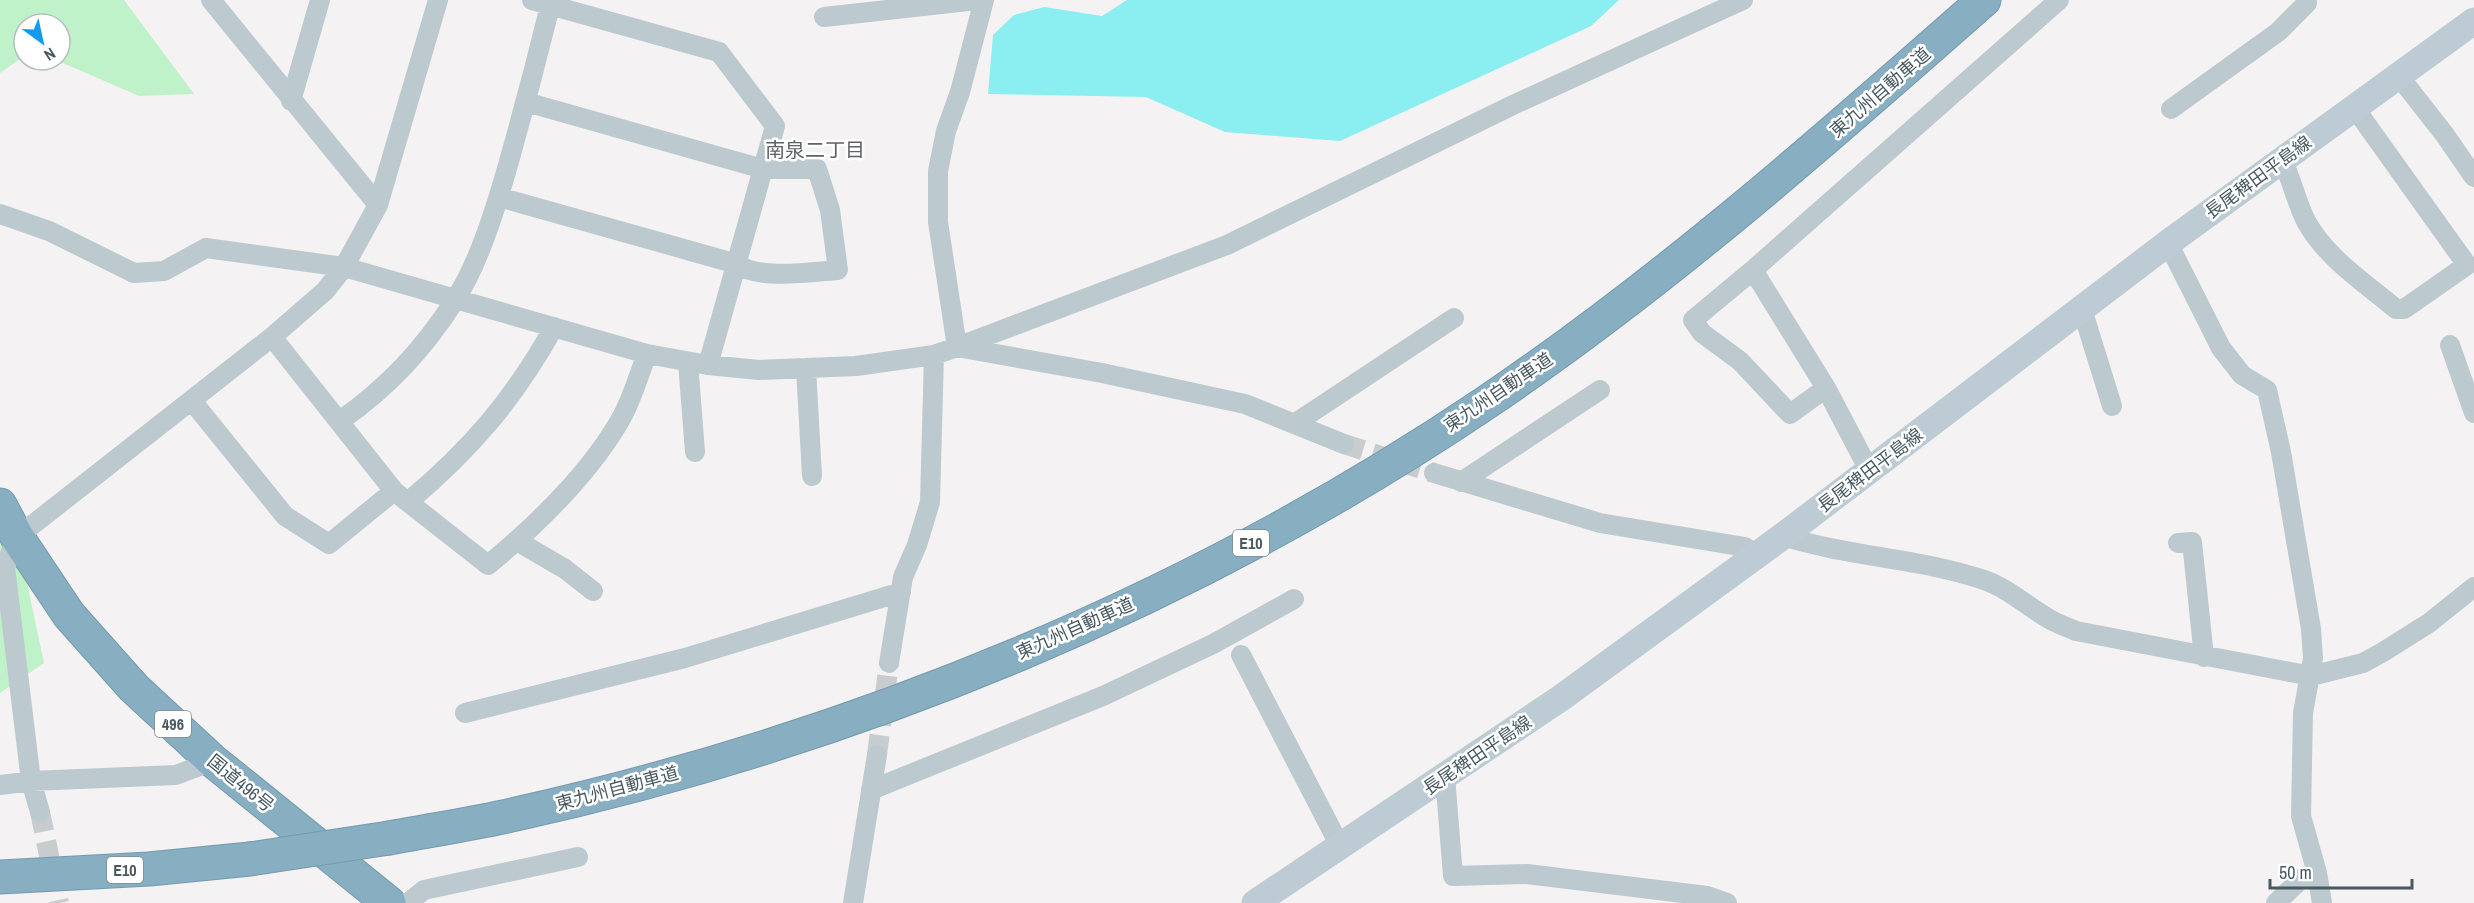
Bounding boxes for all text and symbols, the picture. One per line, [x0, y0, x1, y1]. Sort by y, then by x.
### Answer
north arrow [12, 12, 72, 72]
street label: 東九州自動車道 [1824, 41, 1936, 143]
text: N [40, 43, 60, 66]
street label: 長尾稗田平島線 [2200, 130, 2316, 224]
district label: 南泉二丁目 [765, 136, 865, 163]
street label: 東九州自動車道 [1439, 346, 1557, 438]
street label: 長尾稗田平島線 [1812, 422, 1928, 518]
road number: E10 [1233, 530, 1269, 556]
street label: 東九州自動車道 [1012, 591, 1138, 665]
street label: 長尾稗田平島線 [1418, 709, 1536, 801]
road number: 496 [155, 711, 191, 737]
street label: 国道496号 [203, 749, 279, 817]
street label: 東九州自動車道 [553, 760, 681, 816]
scale bar [2270, 852, 2412, 890]
road number: E10 [107, 857, 143, 883]
text: 50 m [2279, 860, 2312, 885]

